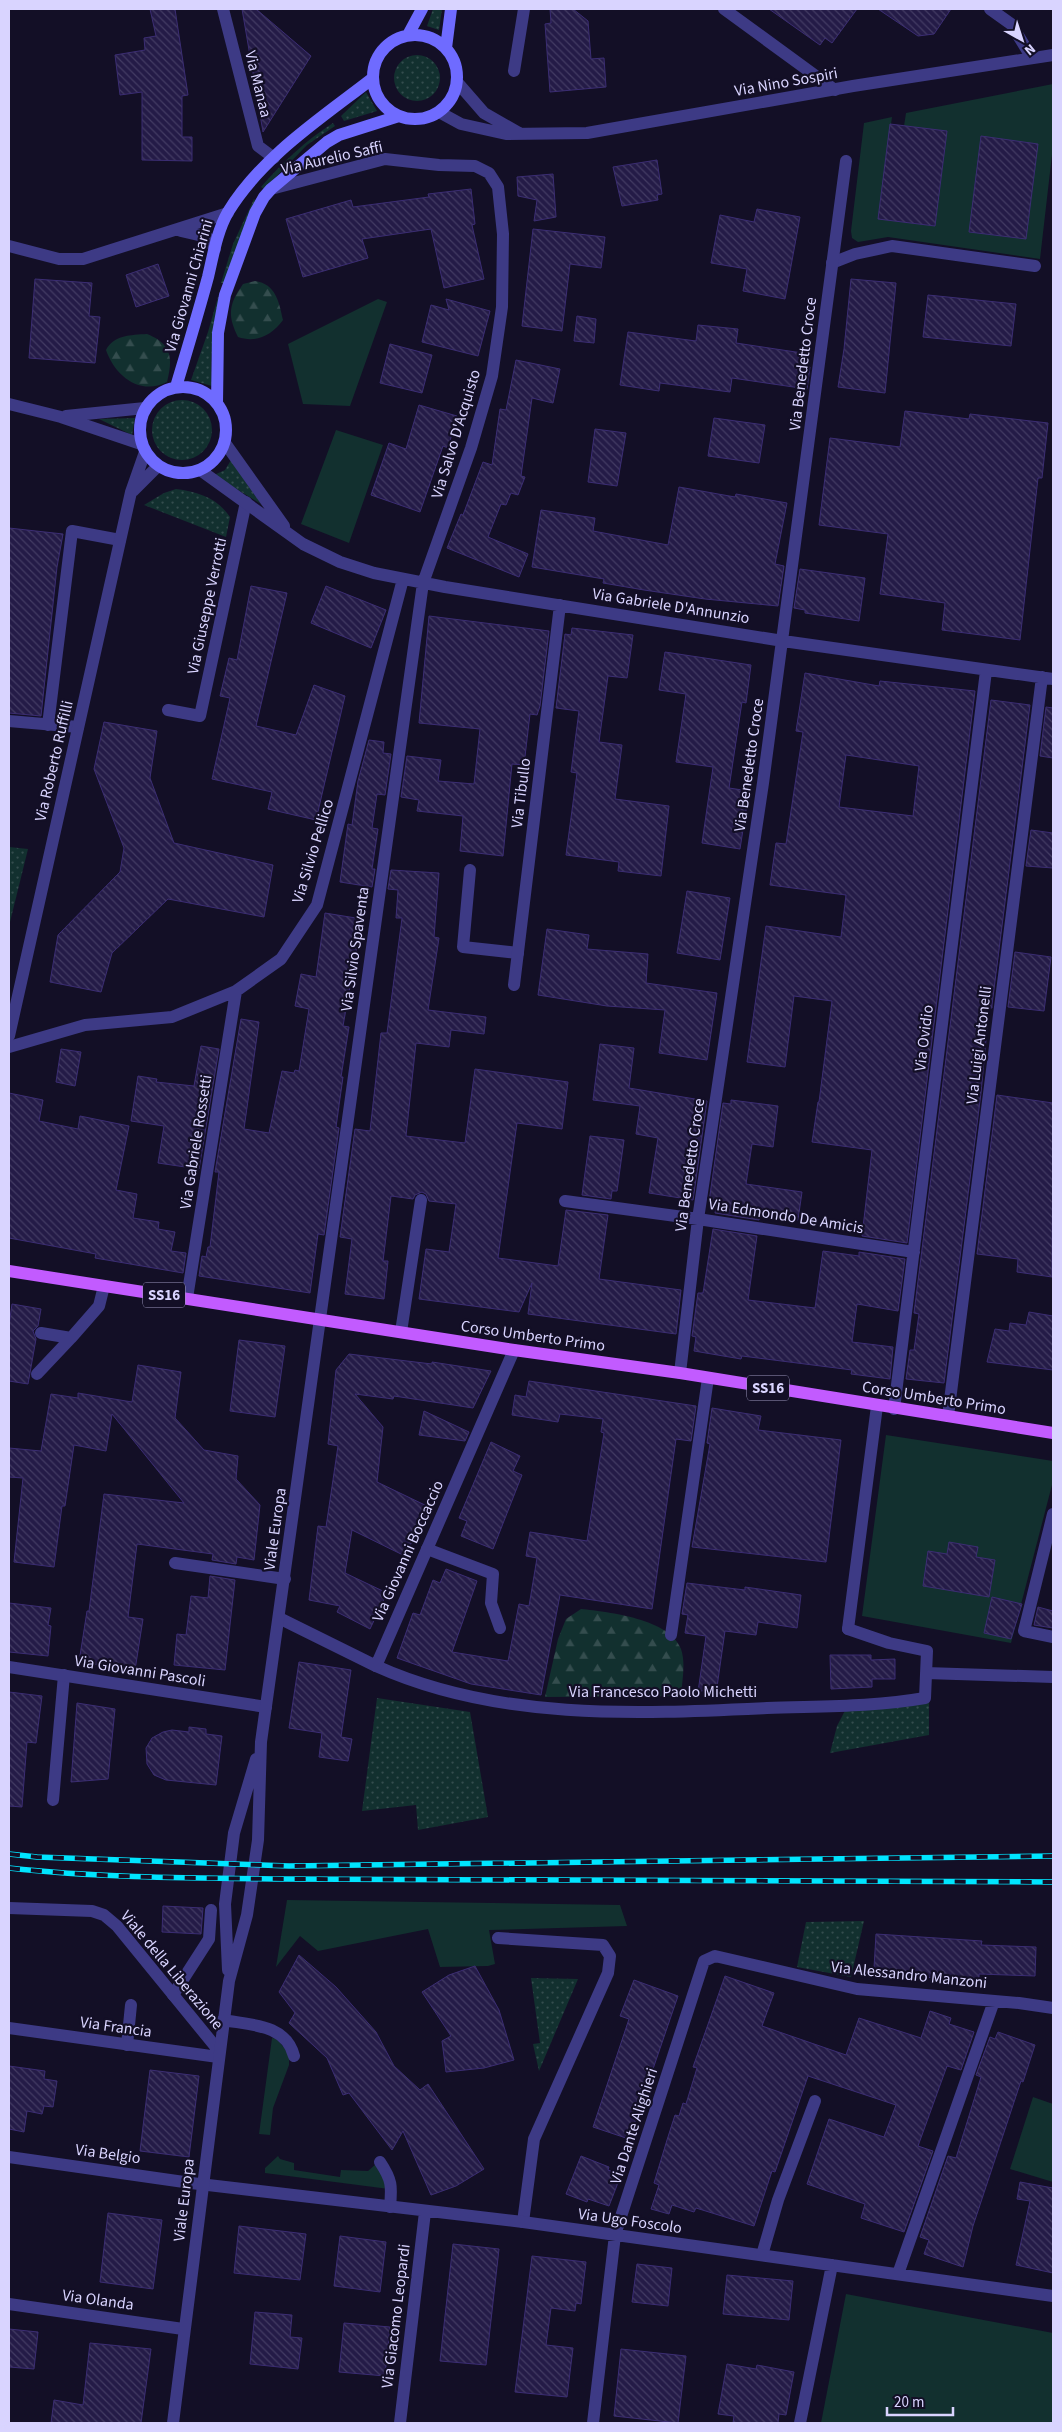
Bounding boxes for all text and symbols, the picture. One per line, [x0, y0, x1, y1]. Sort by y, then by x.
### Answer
north arrow [997, 15, 1047, 65]
text: N [1020, 39, 1039, 60]
street label: Via Manaa [239, 48, 277, 120]
street label: Via Nino Sospiri [733, 62, 839, 102]
street label: Via Aurelio Saffi [279, 136, 385, 180]
street label: Via Giovanni Chiarini [159, 217, 219, 355]
street label: Via Benedetto Croce [784, 296, 822, 432]
street label: Via Salvo D'Acquisto [426, 367, 486, 501]
street label: Via Giuseppe Verrotti [182, 536, 232, 676]
street label: Via Gabriele D'Annunzio [591, 583, 751, 629]
street label: Via Benedetto Croce [729, 697, 769, 833]
street label: Via Roberto Ruffilli [29, 698, 79, 824]
street label: Via Tibullo [506, 757, 536, 829]
street label: Via Silvio Pellico [287, 796, 339, 906]
street label: Via Silvio Spaventa [335, 885, 375, 1013]
street label: Via Luigi Antonelli [961, 985, 997, 1105]
street label: Via Ovidio [909, 1003, 939, 1073]
street label: Via Gabriele Rossetti [174, 1073, 218, 1211]
street label: Via Benedetto Croce [670, 1097, 710, 1233]
street label: Via Edmondo De Amicis [707, 1193, 865, 1239]
road number: SS16 [143, 1282, 185, 1308]
street label: Corso Umberto Primo [460, 1315, 606, 1357]
road number: SS16 [747, 1376, 789, 1400]
street label: Corso Umberto Primo [861, 1376, 1007, 1420]
street label: Via Giovanni Boccaccio [367, 1477, 449, 1625]
street label: Viale Europa [258, 1486, 292, 1572]
street label: Via Giovanni Pascoli [73, 1650, 207, 1692]
street label: Via Francesco Paolo Michetti [569, 1681, 757, 1703]
street label: Viale della Liberazione [116, 1906, 229, 2034]
street label: Via Alessandro Manzoni [830, 1956, 988, 1994]
street label: Via Francia [79, 2011, 153, 2043]
street label: Via Dante Alighieri [605, 2065, 663, 2187]
street label: Via Belgio [74, 2139, 142, 2169]
street label: Viale Europa [168, 2157, 200, 2243]
street label: Via Ugo Foscolo [577, 2203, 683, 2239]
street label: Via Giacomo Leopardi [376, 2243, 416, 2389]
street label: Via Olanda [61, 2284, 135, 2316]
scale bar [887, 2384, 953, 2416]
text: 20 m [894, 2392, 924, 2413]

